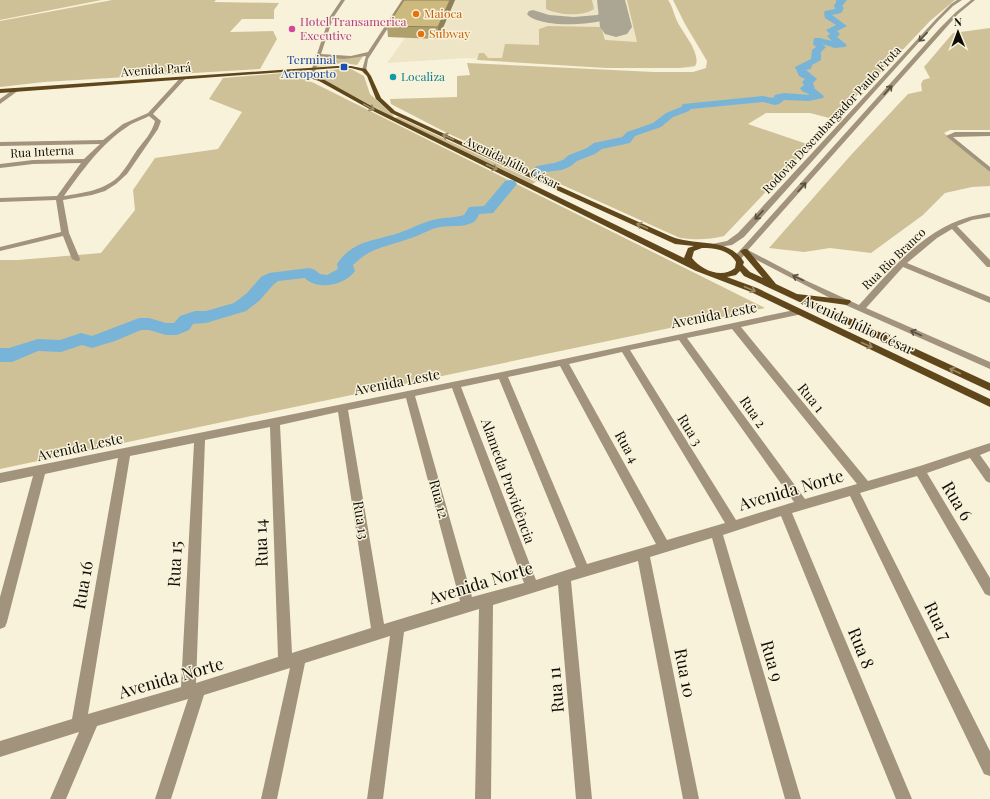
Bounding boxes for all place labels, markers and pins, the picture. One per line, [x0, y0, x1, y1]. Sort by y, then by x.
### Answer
place label: Maioca [424, 5, 462, 21]
marker: Maioca [411, 9, 421, 19]
place label: Hotel Transamerica Executive [300, 13, 407, 43]
marker: Hotel Transamerica Executive [287, 24, 297, 34]
place label: Subway [429, 25, 470, 41]
marker: Subway [416, 29, 426, 39]
place label: Terminal Aeroporto [280, 51, 337, 81]
marker: Terminal Aeroporto [339, 62, 349, 72]
place label: Localiza [401, 68, 445, 84]
marker: Localiza [388, 72, 398, 82]

